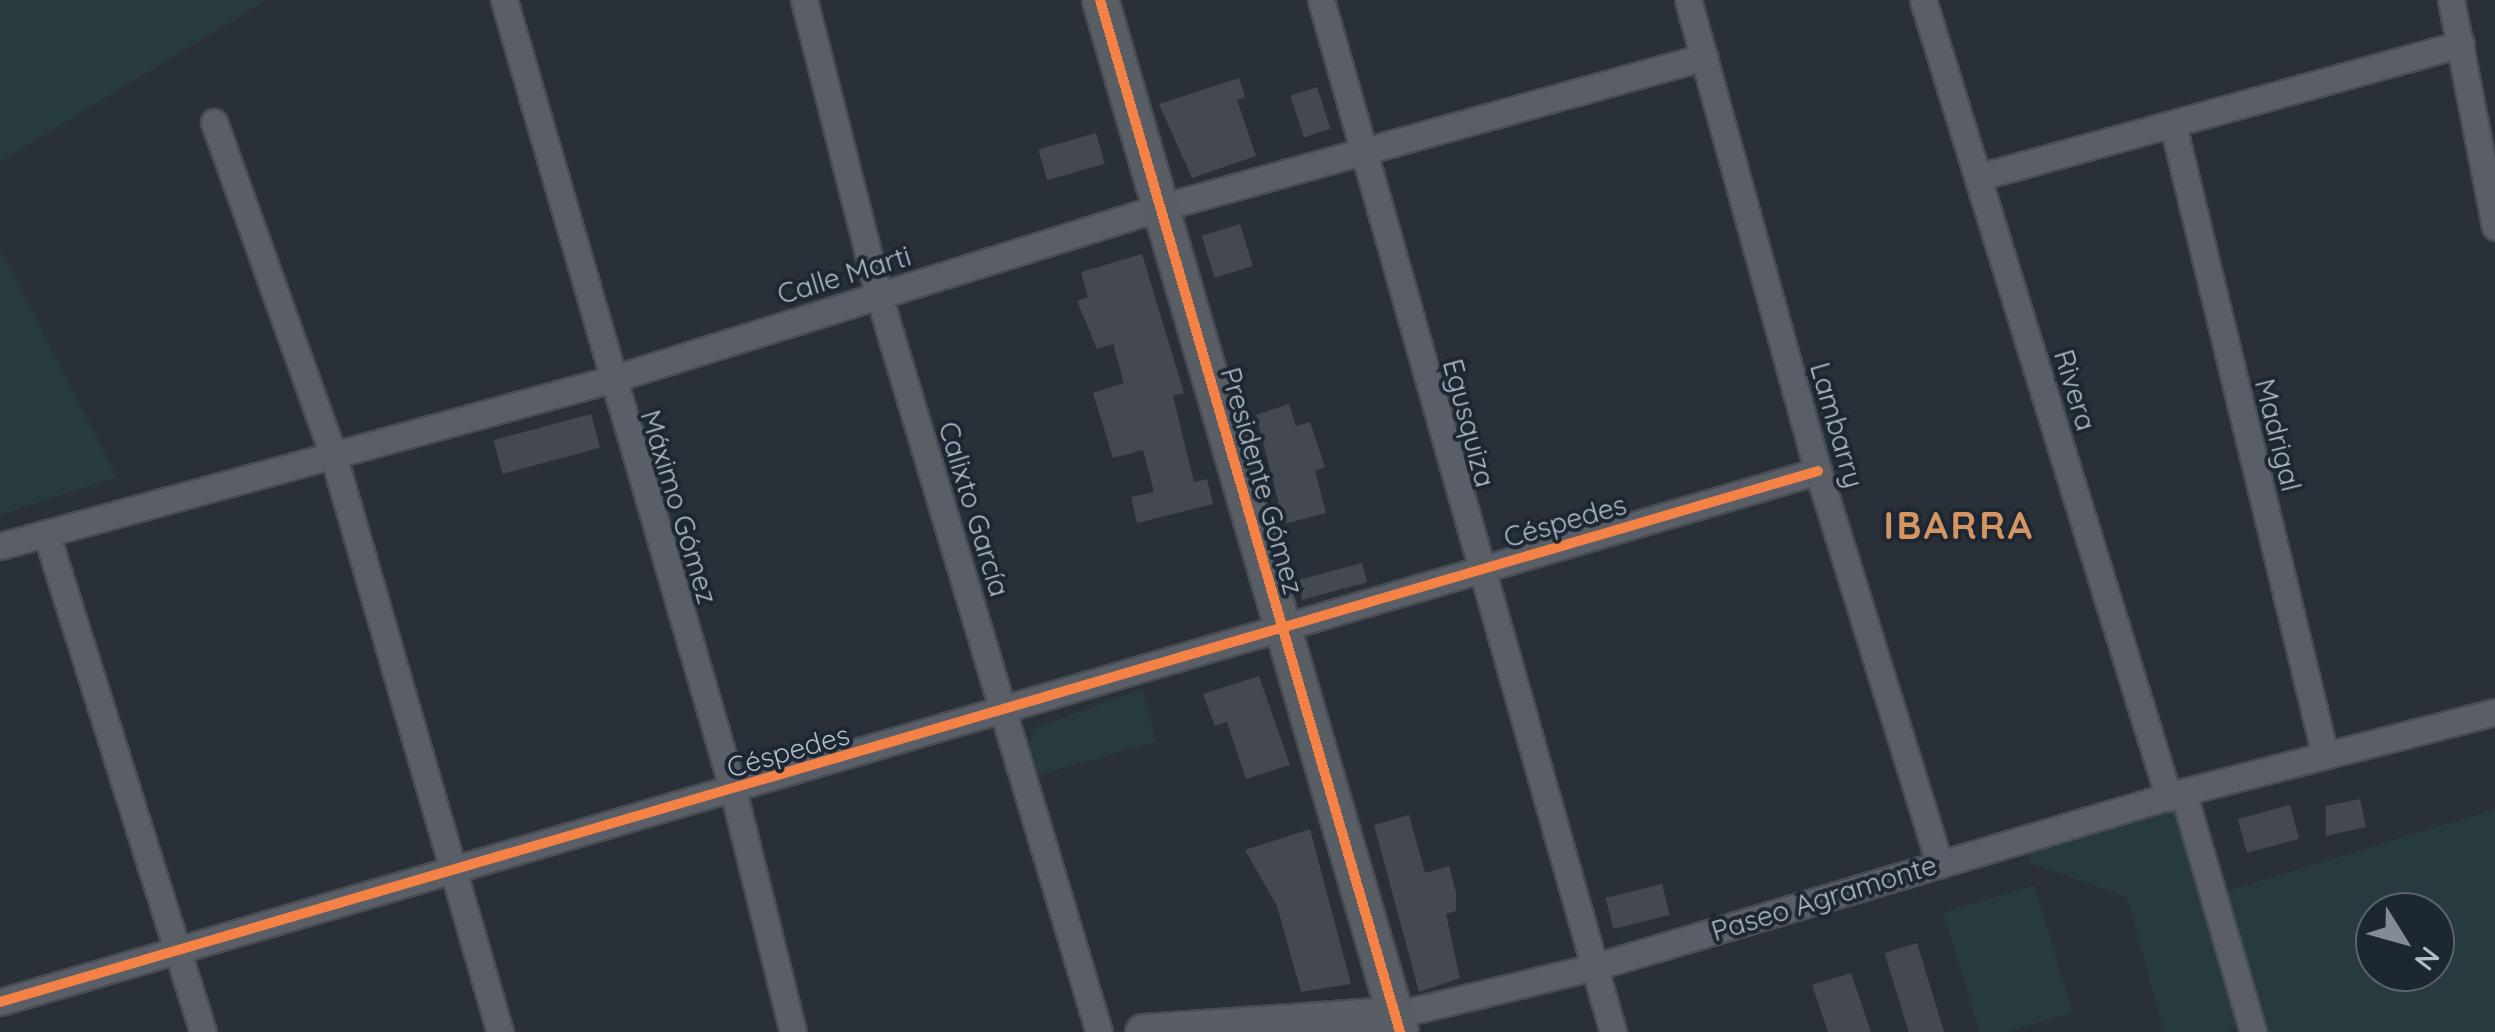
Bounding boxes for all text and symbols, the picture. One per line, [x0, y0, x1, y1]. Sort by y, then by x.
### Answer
street label: Calle Marti [773, 239, 915, 311]
street label: Rivera [2047, 346, 2103, 434]
street label: Egusquiza [1436, 355, 1502, 491]
street label: Lambarry [1803, 358, 1871, 492]
street label: Presidente Gómez [1214, 364, 1310, 598]
street label: Madrigal [2248, 375, 2308, 495]
street label: Máximo Gómez [634, 406, 724, 608]
street label: Calixto García [931, 418, 1017, 600]
street label: Céspedes [1500, 487, 1630, 555]
district label: IBARRA [1883, 503, 2035, 549]
street label: Céspedes [723, 717, 853, 785]
street label: Paseo Agramonte [1707, 848, 1941, 948]
north arrow [2355, 892, 2455, 992]
text: N [2408, 940, 2448, 978]

